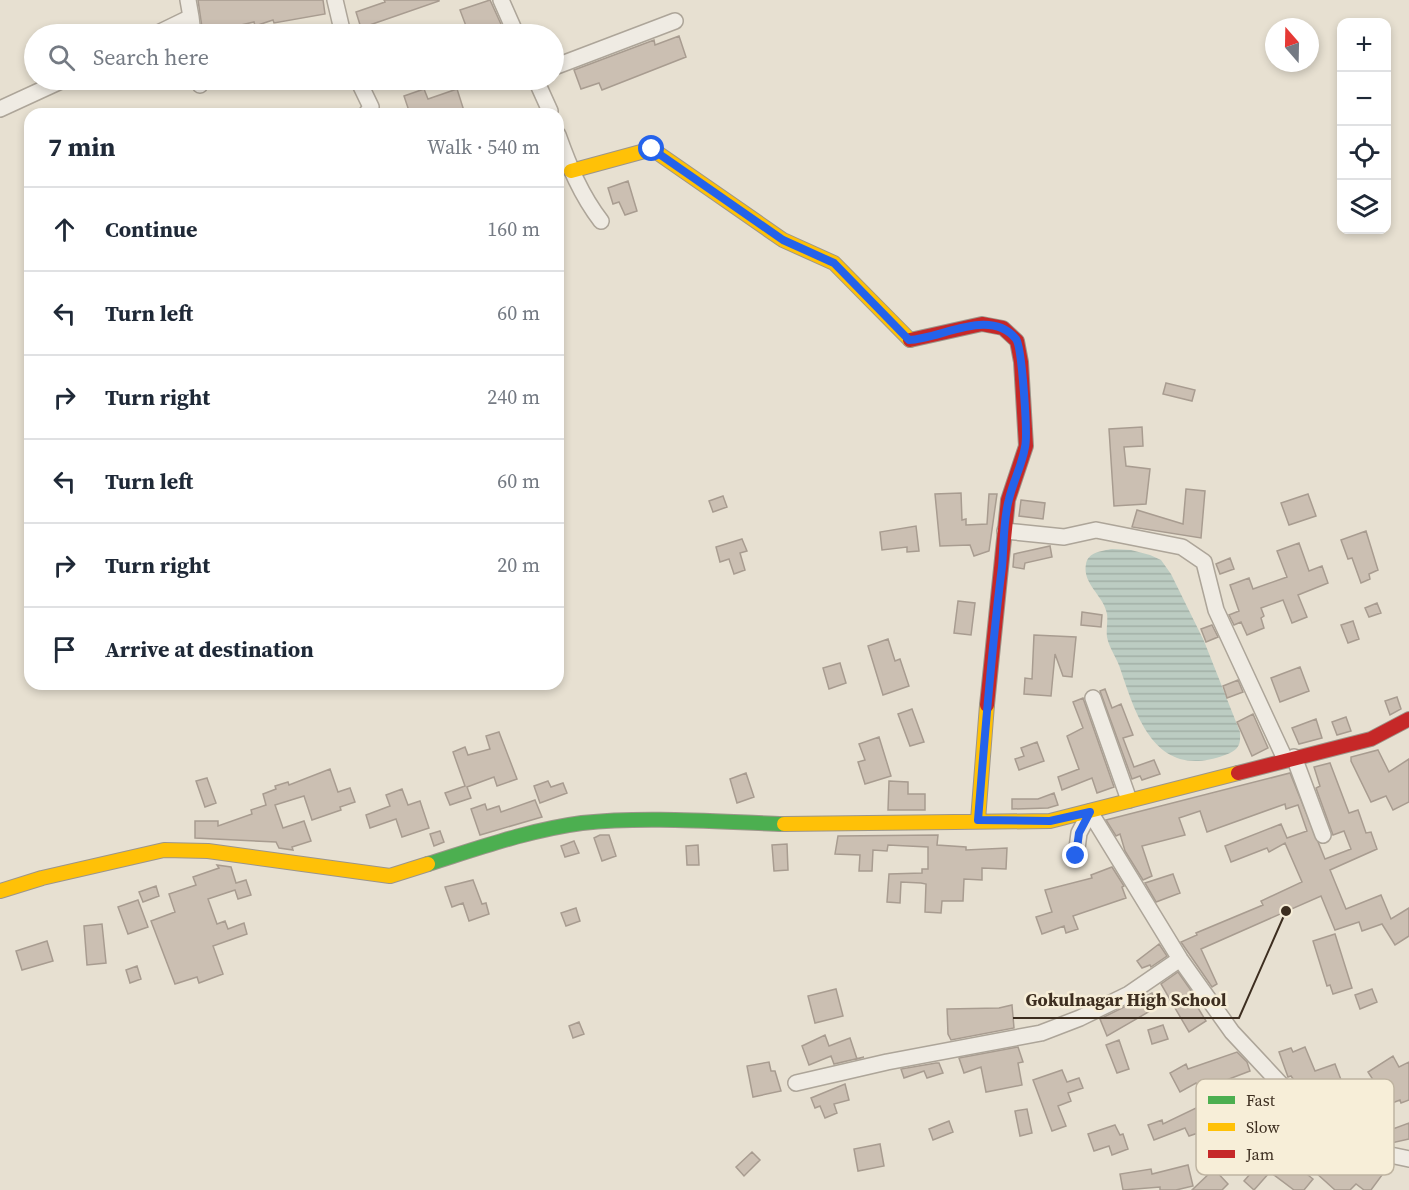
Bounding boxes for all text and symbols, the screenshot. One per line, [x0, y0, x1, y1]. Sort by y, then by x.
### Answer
north arrow [1265, 18, 1319, 72]
map controls [1337, 18, 1391, 234]
button: + [1337, 18, 1391, 72]
search box [24, 24, 564, 90]
icon: search [45, 41, 78, 74]
text: Search here [93, 42, 209, 72]
button: − [1337, 72, 1391, 126]
button: locate [1337, 126, 1391, 180]
text: 7 min [48, 129, 115, 165]
text: Walk · 540 m [427, 133, 540, 161]
route start [638, 135, 664, 161]
button: layers [1337, 180, 1391, 234]
icon: ahead [48, 213, 81, 246]
text: Continue [105, 214, 198, 244]
text: 160 m [487, 215, 540, 243]
icon: left [48, 297, 81, 330]
text: Turn left [105, 298, 193, 328]
text: 60 m [497, 299, 540, 327]
icon: right [48, 381, 81, 414]
text: Turn right [105, 382, 210, 412]
text: 240 m [487, 383, 540, 411]
icon: left [48, 465, 81, 498]
text: Turn left [105, 466, 193, 496]
text: 60 m [497, 467, 540, 495]
icon: right [48, 549, 81, 582]
text: Turn right [105, 550, 210, 580]
text: 20 m [497, 551, 540, 579]
icon: arrive [48, 633, 81, 666]
text: Arrive at destination [105, 634, 314, 664]
route end [1062, 842, 1088, 868]
callout: Gokulnagar High School [1013, 982, 1239, 1018]
text: Gokulnagar High School [1025, 987, 1227, 1012]
legend [1196, 1079, 1394, 1175]
text: Fast [1246, 1089, 1276, 1111]
text: Slow [1246, 1116, 1281, 1138]
text: Jam [1245, 1143, 1274, 1165]

